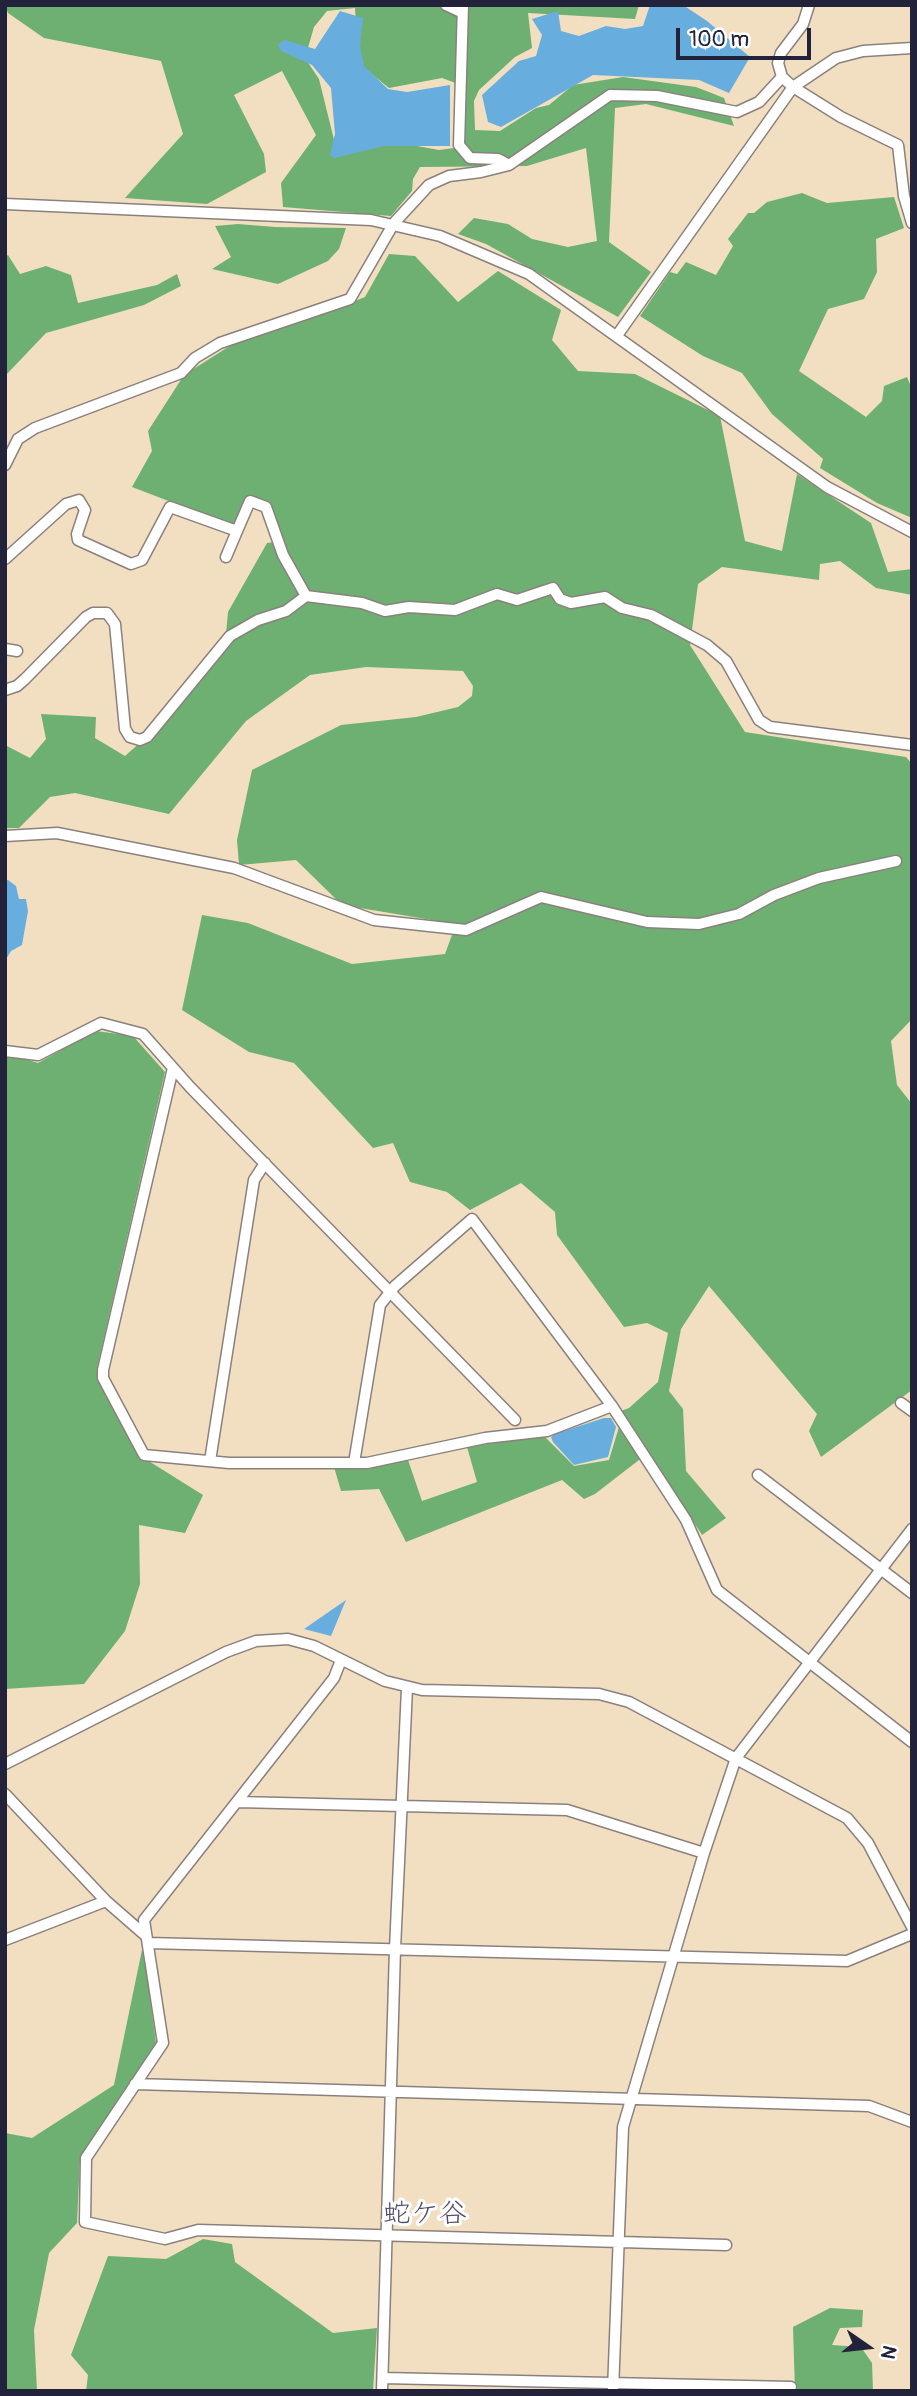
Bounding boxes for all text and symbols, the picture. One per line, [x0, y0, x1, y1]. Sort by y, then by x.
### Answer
scale bar [679, 14, 814, 58]
text: 100 m [689, 26, 749, 53]
district label: 蛇ケ谷 [383, 2198, 467, 2232]
north arrow [833, 2312, 903, 2382]
text: N [875, 2343, 902, 2361]

